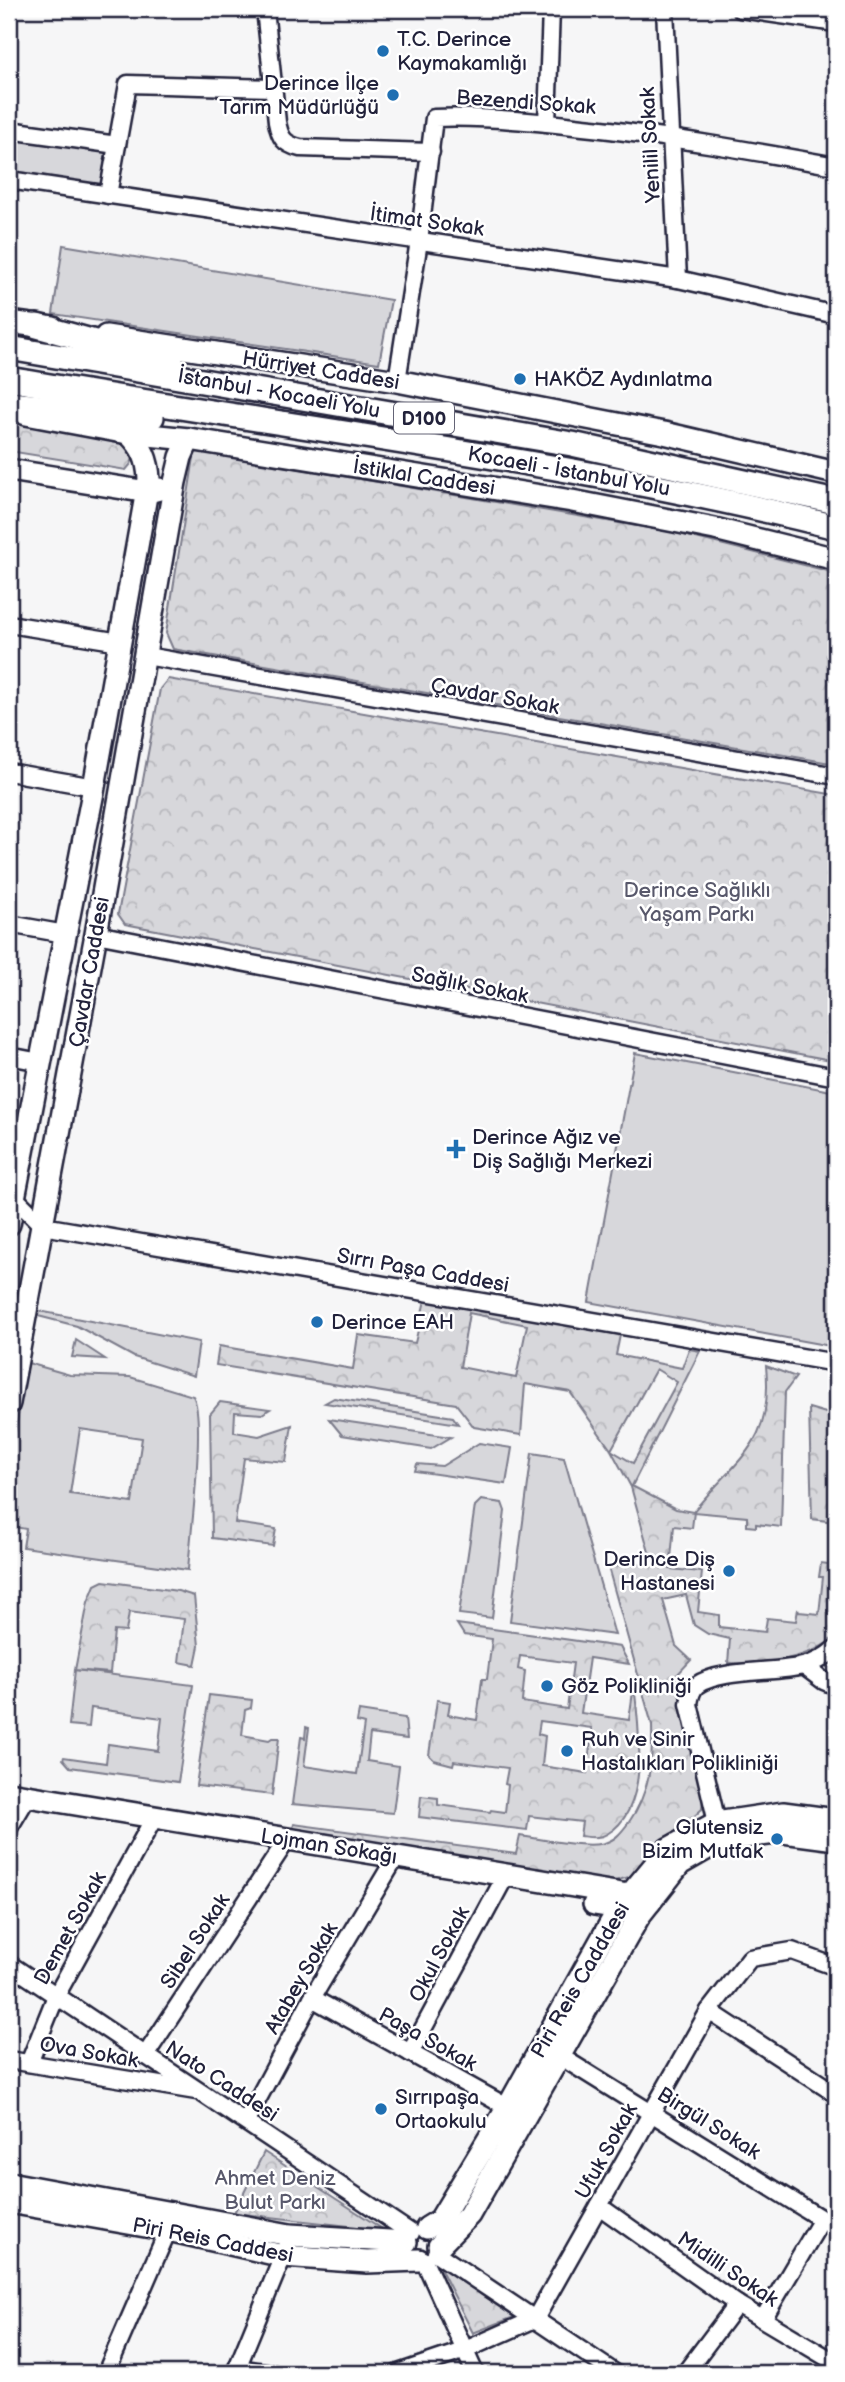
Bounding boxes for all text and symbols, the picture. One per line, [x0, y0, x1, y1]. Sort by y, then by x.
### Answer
place label: T.C. Derince Kaymakamlığı [397, 27, 527, 76]
marker: T.C. Derince Kaymakamlığı [375, 43, 391, 59]
place label: Derince İlçe Tarım Müdürlüğü [219, 71, 379, 120]
street label: Bezendi Sokak [455, 85, 597, 120]
street label: Yenilil Sokak [635, 86, 666, 205]
marker: Derince İlçe Tarım Müdürlüğü [385, 87, 401, 103]
street label: İtimat Sokak [368, 201, 486, 242]
street label: Hürriyet Caddesi [241, 346, 401, 395]
street label: İstanbul - Kocaeli Yolu [176, 363, 382, 424]
place label: HAKÖZ Aydınlatma [534, 367, 713, 392]
marker: HAKÖZ Aydınlatma [512, 371, 528, 387]
road number: D100 [394, 402, 454, 434]
street label: Kocaeli - İstanbul Yolu [466, 441, 672, 502]
street label: İstiklal Caddesi [351, 454, 497, 501]
street label: Çavdar Sokak [429, 673, 562, 720]
park label: Derince Sağlıklı Yaşam Parkı [624, 878, 771, 927]
street label: Çavdar Caddesi [64, 895, 115, 1049]
street label: Sağlık Sokak [409, 962, 531, 1009]
place label: Derince Ağız ve Diş Sağlığı Merkezi [472, 1125, 653, 1174]
marker: Derince Ağız ve Diş Sağlığı Merkezi [446, 1139, 466, 1159]
street label: Sırrı Paşa Caddesi [335, 1243, 511, 1298]
place label: Derince EAH [331, 1310, 454, 1335]
marker: Derince EAH [309, 1314, 325, 1330]
place label: Derince Diş Hastanesi [603, 1547, 715, 1596]
marker: Derince Diş Hastanesi [721, 1563, 737, 1579]
place label: Göz Polikliniği [561, 1674, 692, 1699]
marker: Göz Polikliniği [539, 1678, 555, 1694]
place label: Ruh ve Sinir Hastalıkları Polikliniği [581, 1727, 779, 1776]
marker: Ruh ve Sinir Hastalıkları Polikliniği [559, 1743, 575, 1759]
place label: Glutensiz Bizim Mutfak [642, 1815, 764, 1864]
street label: Lojman Sokağı [259, 1823, 399, 1870]
marker: Glutensiz Bizim Mutfak [769, 1831, 785, 1847]
street label: Demet Sokak [29, 1867, 112, 1989]
street label: Sibel Sokak [155, 1888, 236, 1994]
street label: Piri Reis Cadddesi [526, 1898, 635, 2062]
street label: Okul Sokak [404, 1902, 475, 2006]
street label: Atabey Sokak [259, 1917, 344, 2039]
street label: Paşa Sokak [374, 2002, 482, 2077]
street label: Ova Sokak [38, 2032, 141, 2074]
street label: Nato Caddesi [161, 2036, 283, 2127]
street label: Birgül Sokak [652, 2082, 766, 2165]
place label: Sırrıpaşa Ortaokulu [395, 2085, 487, 2134]
street label: Ufuk Sokak [570, 2098, 643, 2203]
marker: Sırrıpaşa Ortaokulu [373, 2101, 389, 2117]
park label: Ahmet Deniz Bulut Parkı [215, 2166, 336, 2215]
street label: Piri Reis Caddesi [130, 2213, 295, 2268]
street label: Midilli Sokak [673, 2227, 783, 2313]

